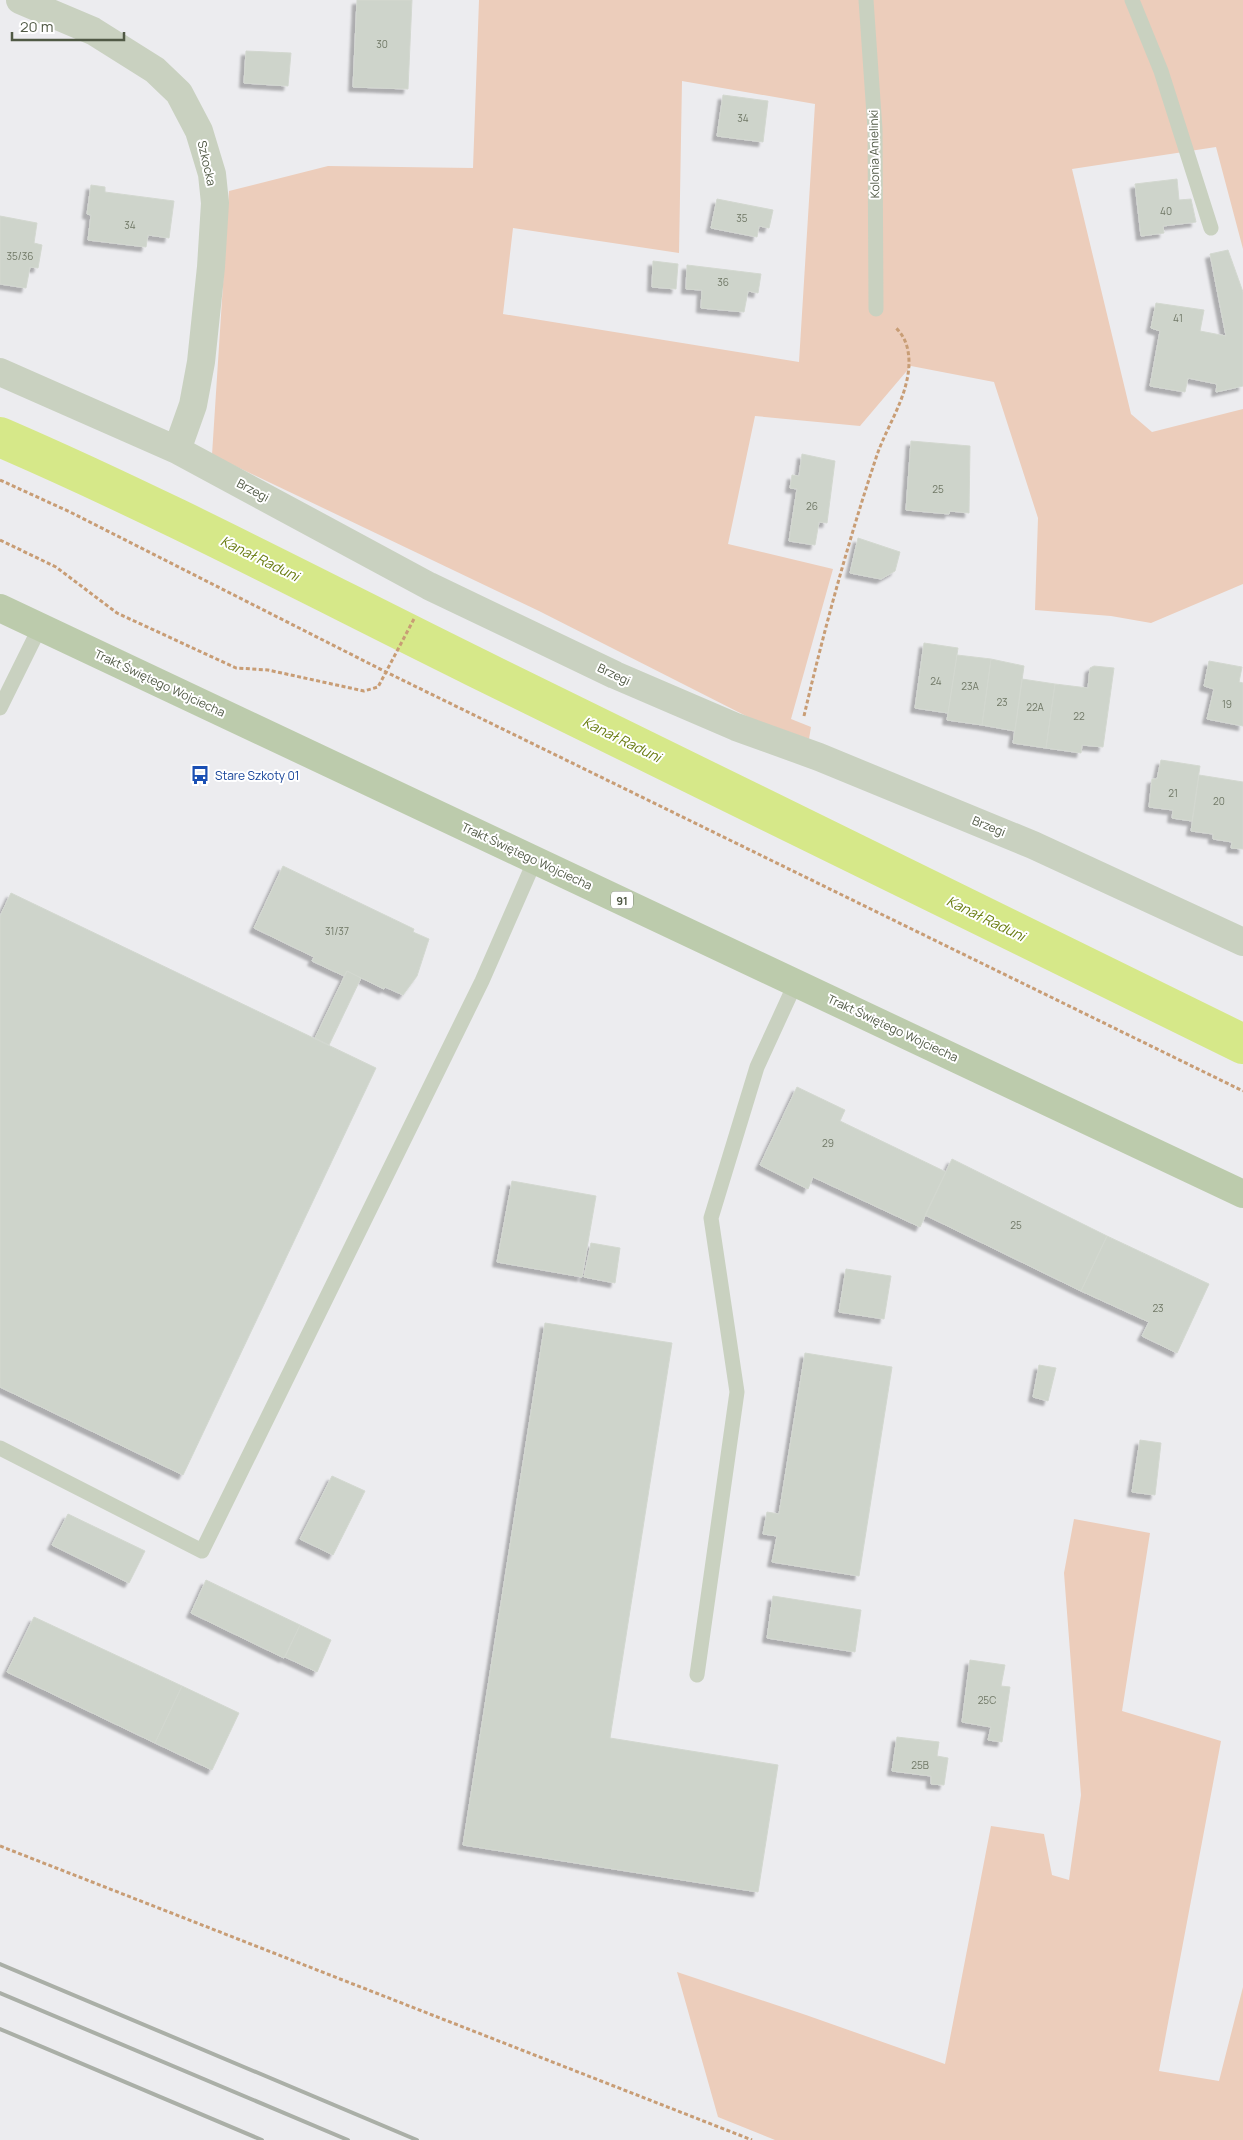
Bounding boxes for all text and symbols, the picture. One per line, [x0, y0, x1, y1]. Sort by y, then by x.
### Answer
scale bar [12, 10, 125, 42]
text: 20 m [20, 16, 53, 37]
house number: 30 [376, 37, 388, 51]
street label: Kolonia Anielinki [865, 110, 883, 198]
house number: 34 [737, 111, 749, 125]
street label: Szkocka [194, 139, 220, 187]
house number: 40 [1160, 204, 1172, 218]
house number: 35 [736, 211, 748, 225]
house number: 34 [124, 218, 136, 232]
house number: 35/36 [7, 249, 33, 263]
house number: 36 [717, 275, 729, 289]
house number: 41 [1173, 311, 1183, 325]
street label: Brzegi [234, 474, 272, 506]
house number: 25 [932, 482, 944, 496]
house number: 26 [806, 499, 818, 513]
water label: Kanał Raduni [218, 531, 304, 586]
street label: Trakt Świętego Wojciecha [92, 645, 228, 721]
street label: Brzegi [595, 659, 633, 689]
house number: 24 [930, 674, 942, 688]
house number: 23A [961, 679, 979, 693]
house number: 23 [996, 695, 1008, 709]
house number: 19 [1222, 697, 1232, 711]
house number: 22A [1026, 700, 1044, 714]
house number: 22 [1073, 709, 1085, 723]
water label: Kanał Raduni [580, 712, 666, 767]
bus stop icon: Stare Szkoty 01 [189, 764, 211, 786]
place label: Stare Szkoty 01 [215, 767, 300, 784]
house number: 21 [1168, 786, 1178, 800]
house number: 20 [1213, 794, 1225, 808]
street label: Brzegi [970, 812, 1008, 840]
street label: Trakt Świętego Wojciecha [459, 818, 595, 894]
water label: Kanał Raduni [944, 891, 1030, 946]
road number: 91 [611, 892, 633, 908]
house number: 31/37 [325, 924, 349, 938]
street label: Trakt Świętego Wojciecha [825, 990, 961, 1066]
house number: 29 [822, 1136, 834, 1150]
house number: 25 [1010, 1218, 1022, 1232]
house number: 23 [1152, 1301, 1164, 1315]
house number: 25C [978, 1693, 996, 1707]
house number: 25B [911, 1758, 929, 1772]

